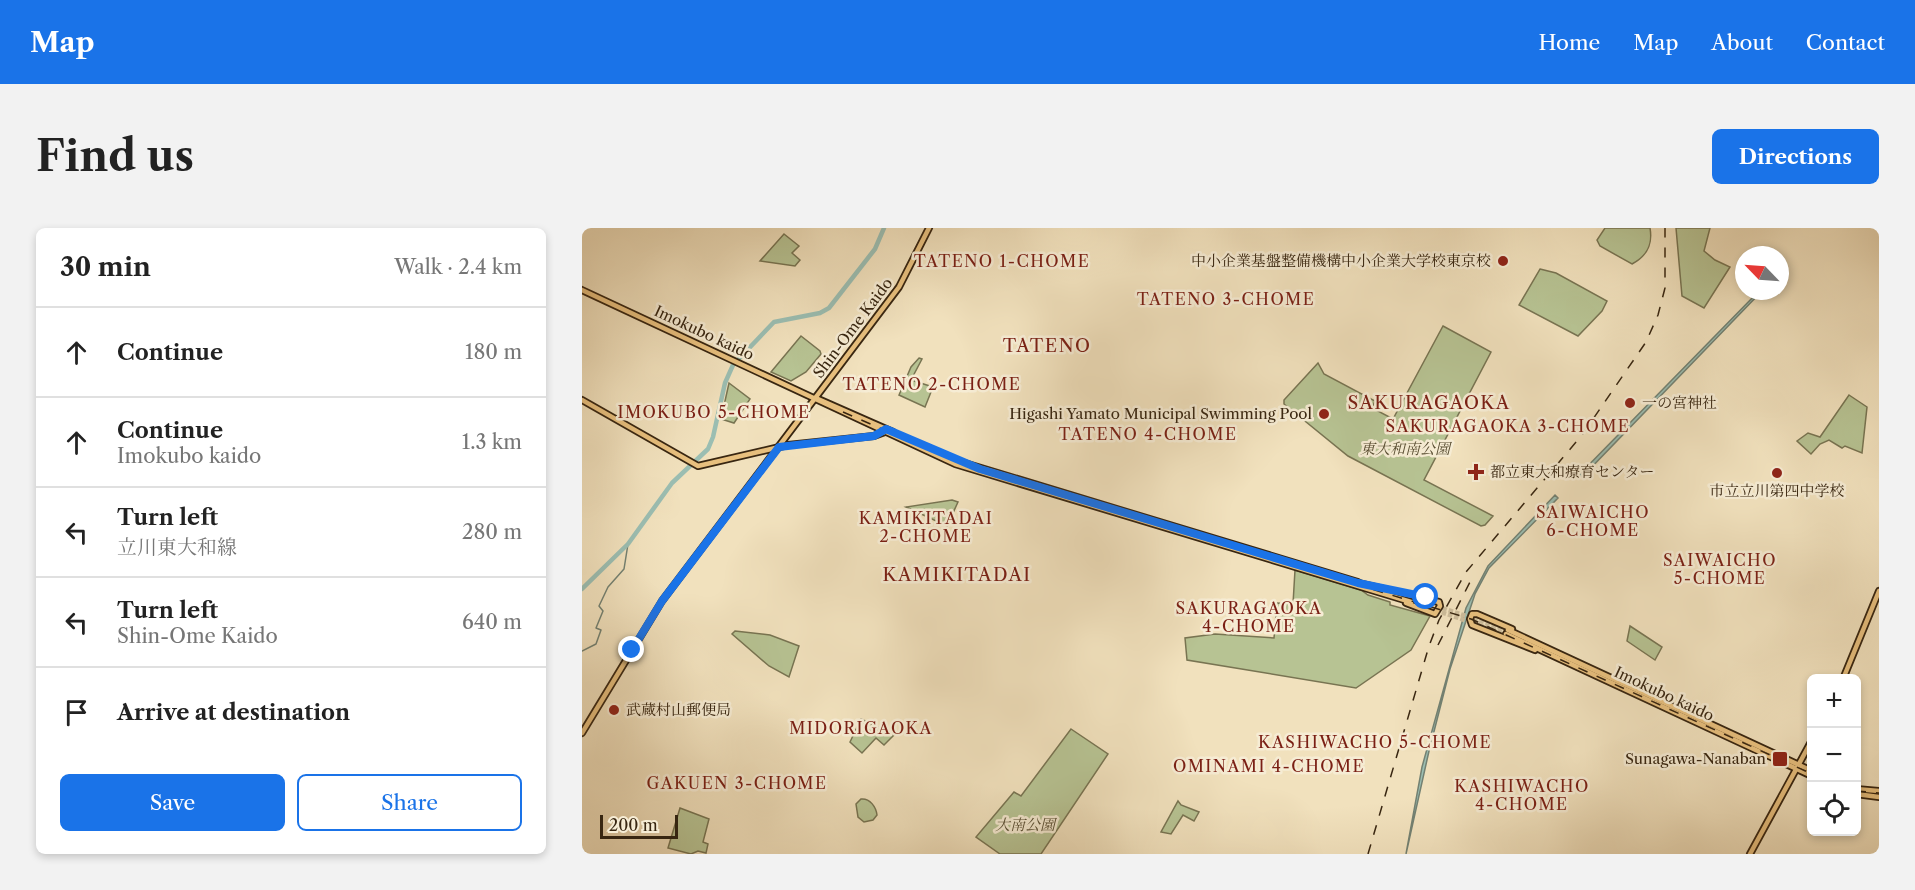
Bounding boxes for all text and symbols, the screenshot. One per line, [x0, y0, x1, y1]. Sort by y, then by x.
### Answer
text: Map [30, 25, 94, 59]
text: Home [1539, 30, 1600, 55]
text: Map [1633, 30, 1678, 55]
text: About [1711, 30, 1773, 55]
text: Contact [1806, 30, 1885, 55]
button: Directions [1712, 129, 1879, 184]
text: Find us [36, 130, 194, 182]
north arrow [1735, 246, 1789, 300]
text: 30 min [60, 251, 151, 283]
district label: TATENO 1-CHOME [914, 251, 1090, 271]
place label: 中小企業基盤整備機構中小企業大学校東京校 [1191, 251, 1491, 270]
marker: 中小企業基盤整備機構中小企業大学校東京校 [1496, 254, 1510, 268]
text: Walk · 2.4 km [394, 255, 522, 279]
street label: Shin-Ome Kaido [809, 274, 896, 382]
district label: TATENO 3-CHOME [1137, 289, 1315, 309]
street label: Imokubo kaido [651, 301, 757, 364]
district label: TATENO [1003, 335, 1091, 357]
icon: ahead [60, 336, 93, 369]
text: Continue [117, 339, 223, 366]
text: 180 m [465, 340, 522, 364]
district label: TATENO 2-CHOME [843, 374, 1021, 394]
district label: SAKURAGAOKA [1347, 392, 1511, 414]
place label: 一の宮神社 [1642, 393, 1717, 412]
marker: 一の宮神社 [1623, 396, 1637, 410]
district label: IMOKUBO 5-CHOME [617, 402, 811, 422]
place label: Higashi Yamato Municipal Swimming Pool [1009, 404, 1313, 423]
marker: Higashi Yamato Municipal Swimming Pool [1317, 407, 1331, 421]
district label: SAKURAGAOKA 3-CHOME [1386, 416, 1630, 436]
text: Continue [117, 417, 223, 444]
district label: TATENO 4-CHOME [1059, 424, 1237, 444]
icon: ahead [60, 426, 93, 459]
text: 1.3 km [462, 430, 522, 454]
park label: 東大和南公園 [1360, 439, 1453, 458]
text: Imokubo kaido [117, 444, 261, 468]
place label: 都立東大和療育センター [1490, 462, 1654, 481]
marker: 都立東大和療育センター [1467, 463, 1485, 481]
marker: 市立立川第四中学校 [1770, 466, 1784, 480]
place label: 市立立川第四中学校 [1709, 481, 1845, 500]
district label: SAIWAICHO 6-CHOME [1536, 502, 1650, 540]
text: Turn left [117, 504, 218, 531]
district label: KAMIKITADAI 2-CHOME [859, 508, 993, 546]
icon: left [60, 516, 93, 549]
text: 280 m [462, 520, 522, 544]
text: 立川東大和線 [117, 535, 237, 559]
district label: SAIWAICHO 5-CHOME [1663, 550, 1777, 588]
district label: KAMIKITADAI [882, 564, 1032, 586]
route start [1412, 583, 1438, 609]
text: Turn left [117, 597, 218, 624]
district label: SAKURAGAOKA 4-CHOME [1176, 598, 1322, 636]
icon: left [60, 606, 93, 639]
text: 640 m [462, 610, 522, 634]
text: Shin-Ome Kaido [117, 624, 278, 648]
route end [618, 636, 644, 662]
street label: Imokubo kaido [1611, 662, 1717, 725]
map controls [1807, 674, 1861, 836]
button: + [1807, 674, 1861, 728]
icon: arrive [60, 696, 93, 729]
text: Arrive at destination [117, 699, 350, 726]
place label: 武蔵村山郵便局 [626, 700, 731, 719]
marker: 武蔵村山郵便局 [607, 703, 621, 717]
district label: MIDORIGAOKA [789, 718, 933, 738]
button: − [1807, 728, 1861, 782]
district label: KASHIWACHO 5-CHOME [1258, 732, 1492, 752]
place label: Sunagawa-Nanaban [1625, 749, 1767, 768]
marker: Sunagawa-Nanaban [1771, 750, 1789, 768]
district label: OMINAMI 4-CHOME [1173, 756, 1365, 776]
district label: GAKUEN 3-CHOME [647, 773, 828, 793]
button: Save [60, 774, 285, 831]
button: Share [297, 774, 522, 831]
district label: KASHIWACHO 4-CHOME [1454, 776, 1590, 814]
button: locate [1807, 782, 1861, 836]
scale bar [600, 812, 678, 840]
text: 200 m [609, 815, 658, 835]
park label: 大南公園 [995, 815, 1058, 834]

